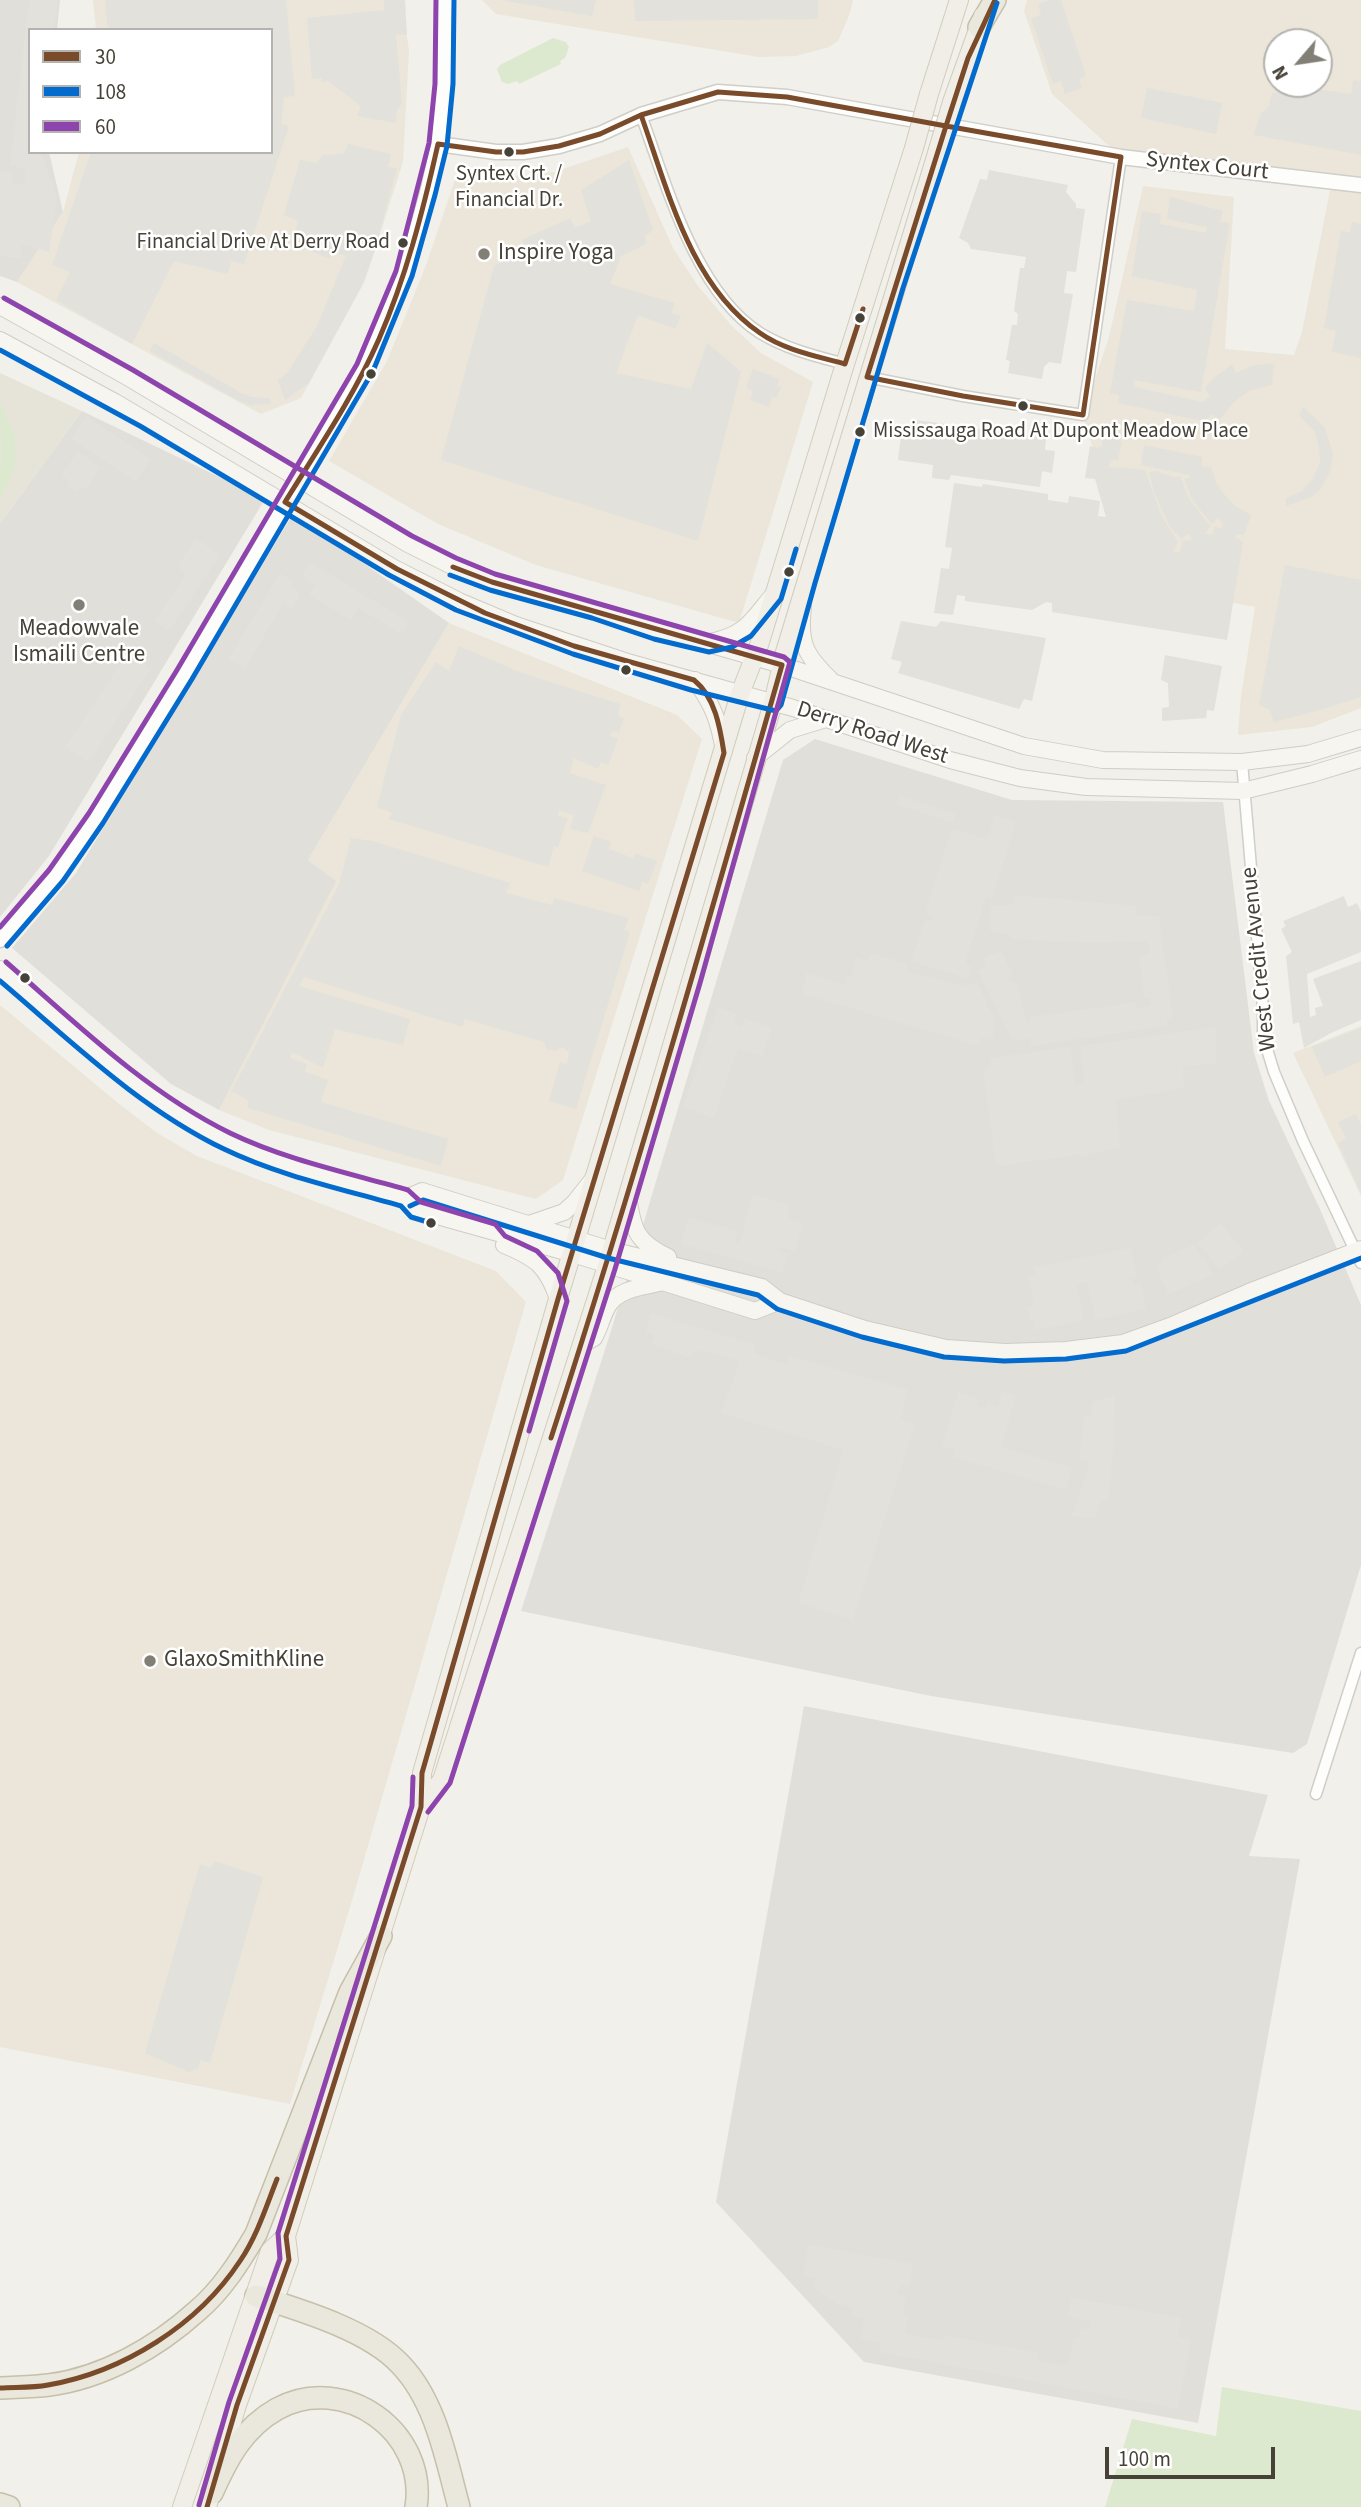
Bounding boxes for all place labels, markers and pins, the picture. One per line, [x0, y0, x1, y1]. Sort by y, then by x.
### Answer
marker: Syntex Crt. / Financial Dr. [502, 145, 516, 159]
place label: Syntex Crt. / Financial Dr. [455, 162, 563, 212]
place label: Financial Drive At Derry Road [136, 230, 390, 256]
marker: Financial Drive At Derry Road [396, 236, 410, 250]
place label: Inspire Yoga [498, 240, 614, 268]
marker: Inspire Yoga [476, 246, 492, 262]
unlabelled marker [853, 311, 867, 325]
unlabelled marker [364, 367, 378, 381]
unlabelled marker [1016, 399, 1030, 413]
place label: Mississauga Road At Dupont Meadow Place [873, 419, 1248, 445]
marker: Mississauga Road At Dupont Meadow Place [853, 425, 867, 439]
unlabelled marker [782, 565, 796, 579]
marker: Meadowvale Ismaili Centre [71, 597, 87, 613]
place label: Meadowvale Ismaili Centre [13, 616, 145, 670]
unlabelled marker [619, 663, 633, 677]
unlabelled marker [18, 971, 32, 985]
unlabelled marker [424, 1216, 438, 1230]
place label: GlaxoSmithKline [164, 1647, 324, 1675]
marker: GlaxoSmithKline [142, 1653, 158, 1669]

